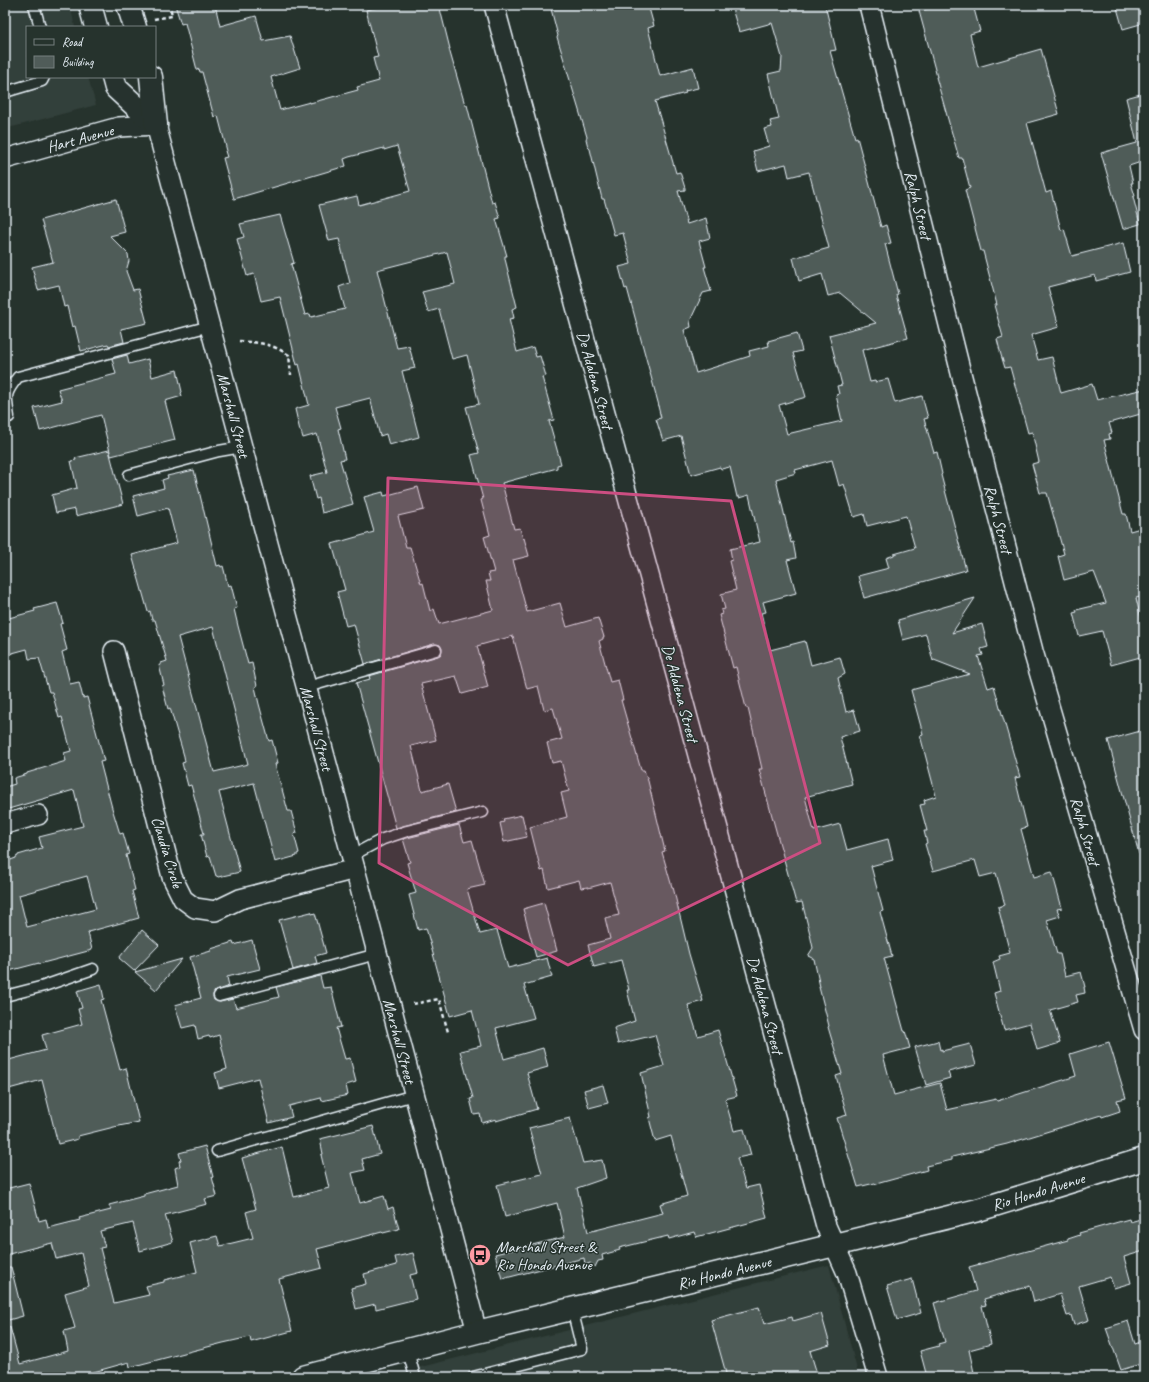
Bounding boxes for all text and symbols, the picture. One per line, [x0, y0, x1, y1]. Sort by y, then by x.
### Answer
legend [26, 26, 156, 78]
text: Road [62, 34, 84, 50]
text: Building [62, 54, 94, 70]
street label: Hart Avenue [45, 120, 117, 157]
street label: Ralph Street [900, 169, 937, 244]
street label: De Adalena Street [572, 329, 618, 434]
street label: Marshall Street [212, 371, 254, 462]
street label: Ralph Street [979, 483, 1017, 558]
street label: De Adalena Street [657, 642, 703, 747]
street label: Marshall Street [295, 684, 337, 775]
street label: Ralph Street [1066, 795, 1105, 870]
street label: Claudia Circle [147, 814, 188, 892]
street label: De Adalena Street [742, 954, 788, 1059]
street label: Marshall Street [378, 997, 420, 1088]
street label: Rio Hondo Avenue [990, 1168, 1089, 1216]
place label: Marshall Street & Rio Hondo Avenue [496, 1237, 598, 1275]
bus stop icon: Marshall Street & Rio Hondo Avenue [467, 1242, 493, 1268]
street label: Rio Hondo Avenue [675, 1251, 775, 1294]

